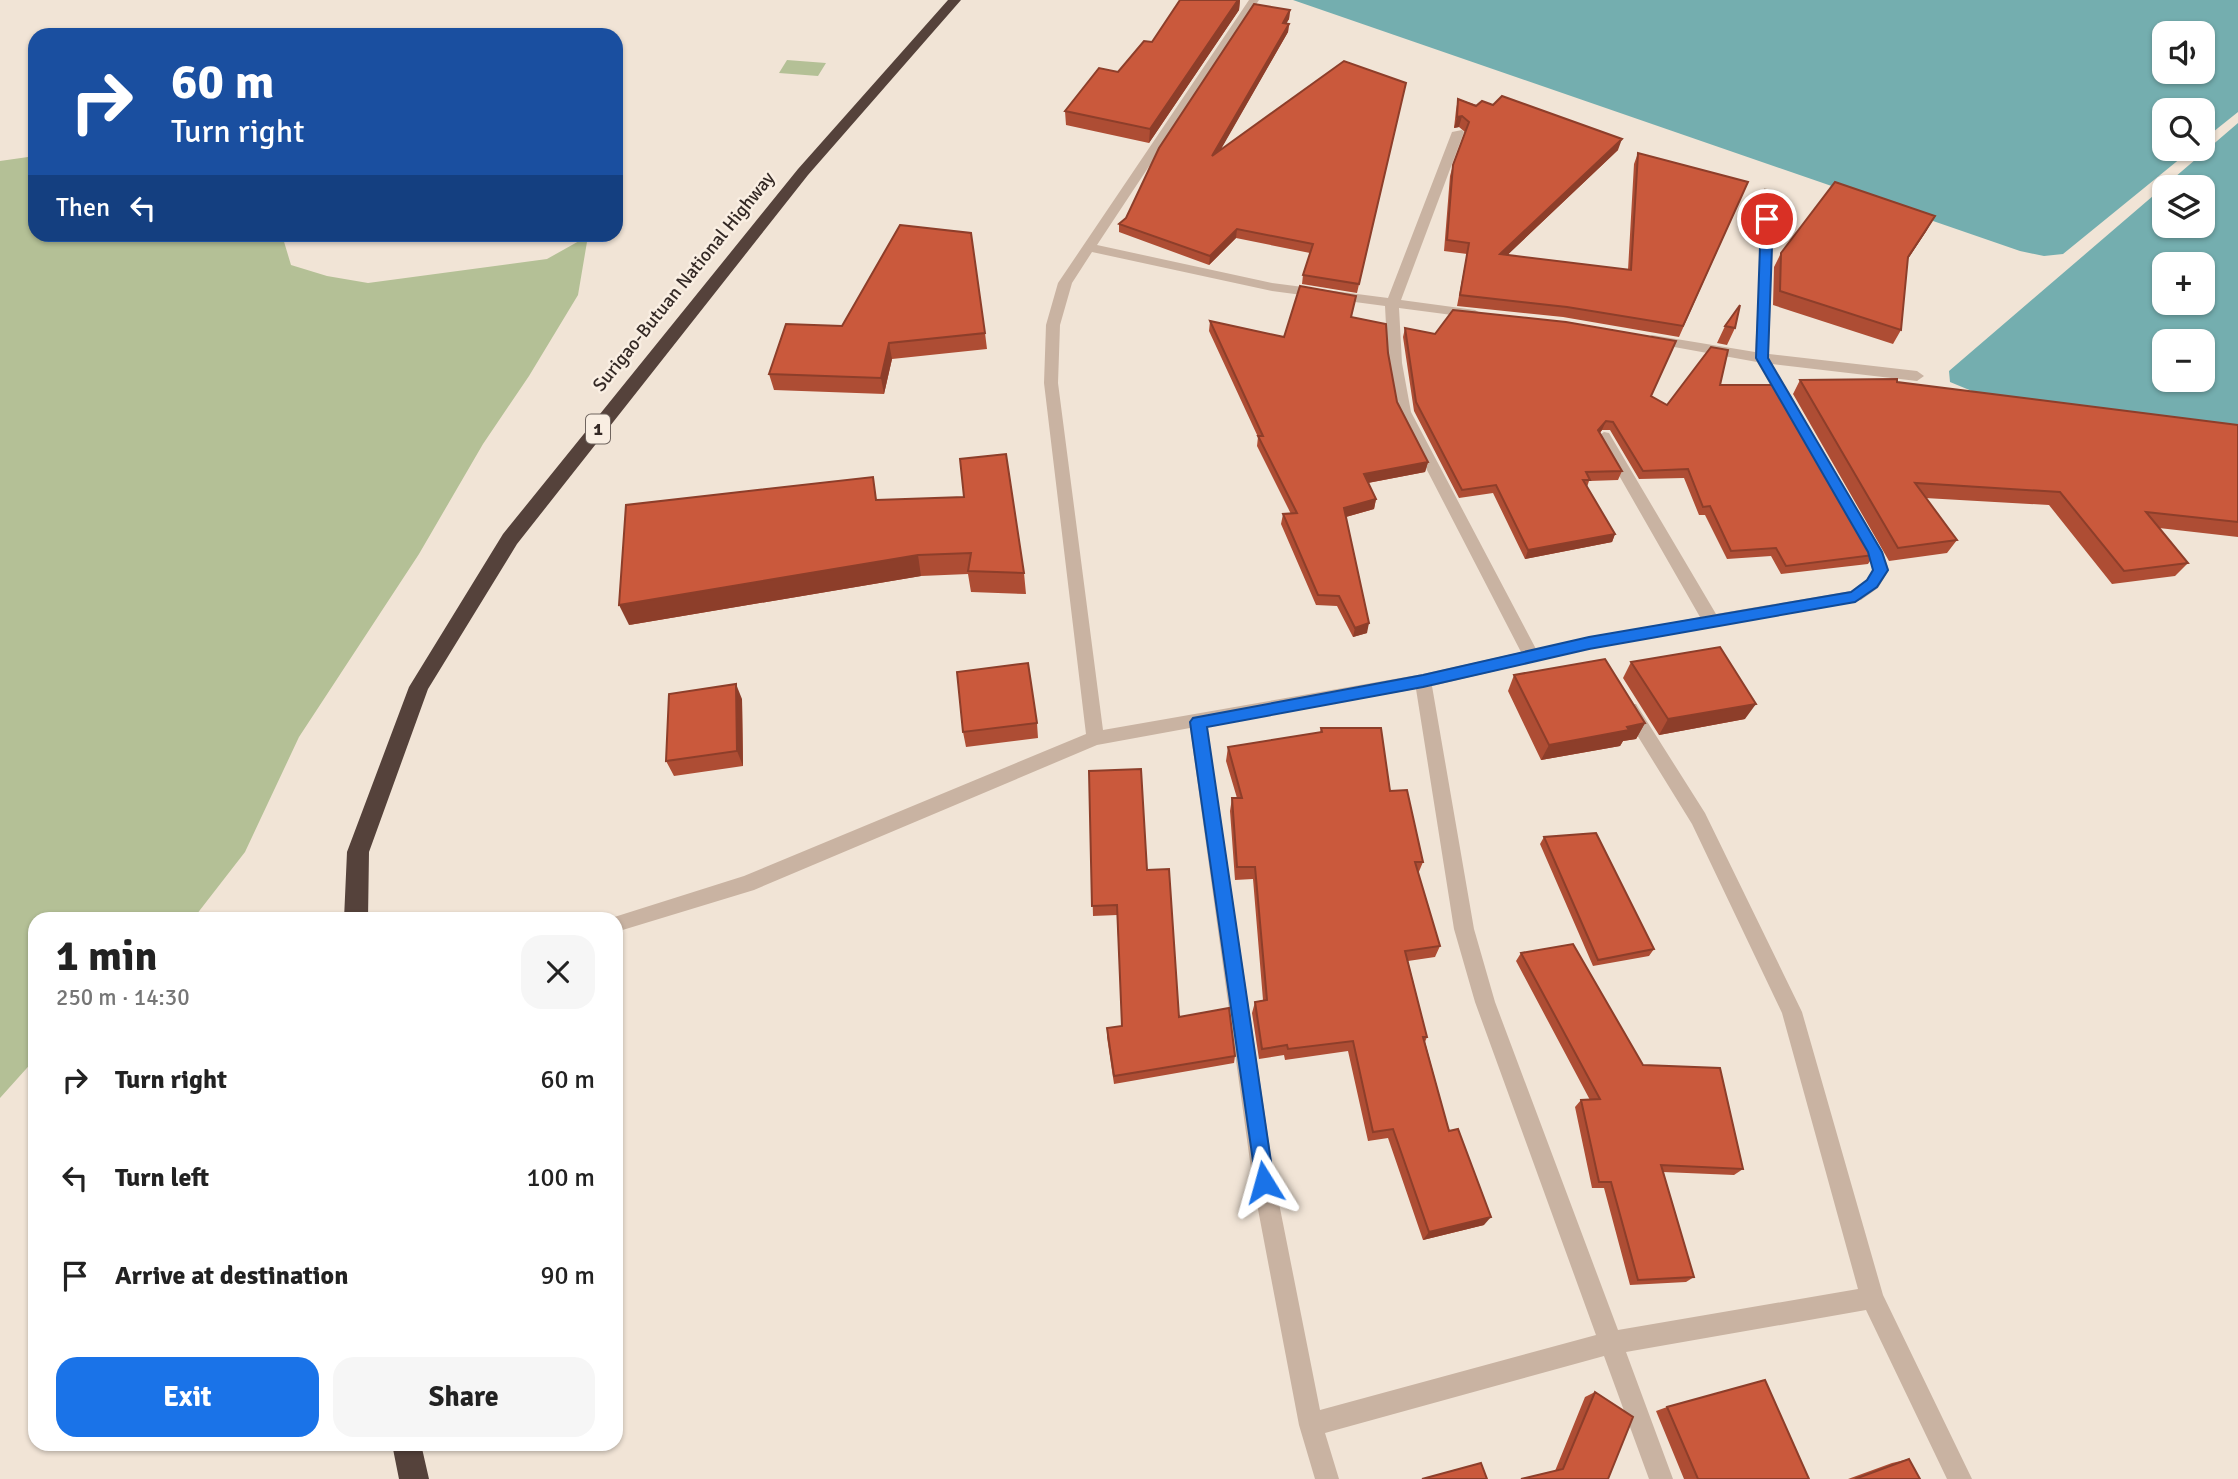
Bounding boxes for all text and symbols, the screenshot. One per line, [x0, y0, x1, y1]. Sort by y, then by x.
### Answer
map controls [2152, 21, 2215, 392]
button: sound [2152, 21, 2215, 84]
text: 60 m [171, 52, 274, 112]
icon: right [56, 56, 147, 147]
button: search [2152, 98, 2215, 161]
text: Turn right [171, 112, 304, 151]
street label: Surigao-Butuan National Highway [587, 167, 780, 397]
button: layers [2152, 175, 2215, 238]
icon: left [124, 189, 162, 227]
pin [1737, 189, 1797, 249]
text: Then [56, 192, 110, 224]
icon: arrive [1748, 200, 1786, 238]
button: + [2152, 252, 2215, 315]
button: − [2152, 329, 2215, 392]
road number: 1 [586, 414, 610, 444]
text: 1 min [56, 931, 157, 982]
button: close [521, 935, 595, 1009]
text: 250 m · 14:30 [56, 983, 190, 1012]
icon: right [56, 1061, 94, 1099]
text: Turn right [115, 1064, 227, 1096]
text: 60 m [540, 1064, 595, 1096]
position arrow [1227, 1145, 1301, 1219]
icon: left [56, 1159, 94, 1197]
text: Turn left [115, 1162, 209, 1194]
text: 100 m [526, 1162, 595, 1194]
icon: arrive [56, 1257, 94, 1295]
text: Arrive at destination [115, 1260, 348, 1292]
text: 90 m [540, 1260, 595, 1292]
button: Exit [56, 1357, 319, 1437]
button: Share [333, 1357, 595, 1437]

